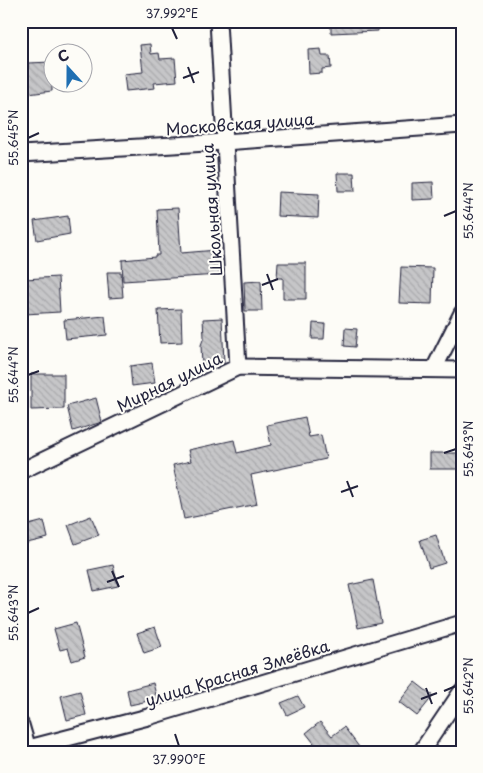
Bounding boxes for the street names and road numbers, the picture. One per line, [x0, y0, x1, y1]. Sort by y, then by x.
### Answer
street label: Московская улица [165, 106, 315, 140]
street label: Школьная улица [194, 143, 228, 277]
street label: Мирная улица [112, 345, 226, 417]
street label: улица Красная Змеёвка [142, 633, 332, 711]

